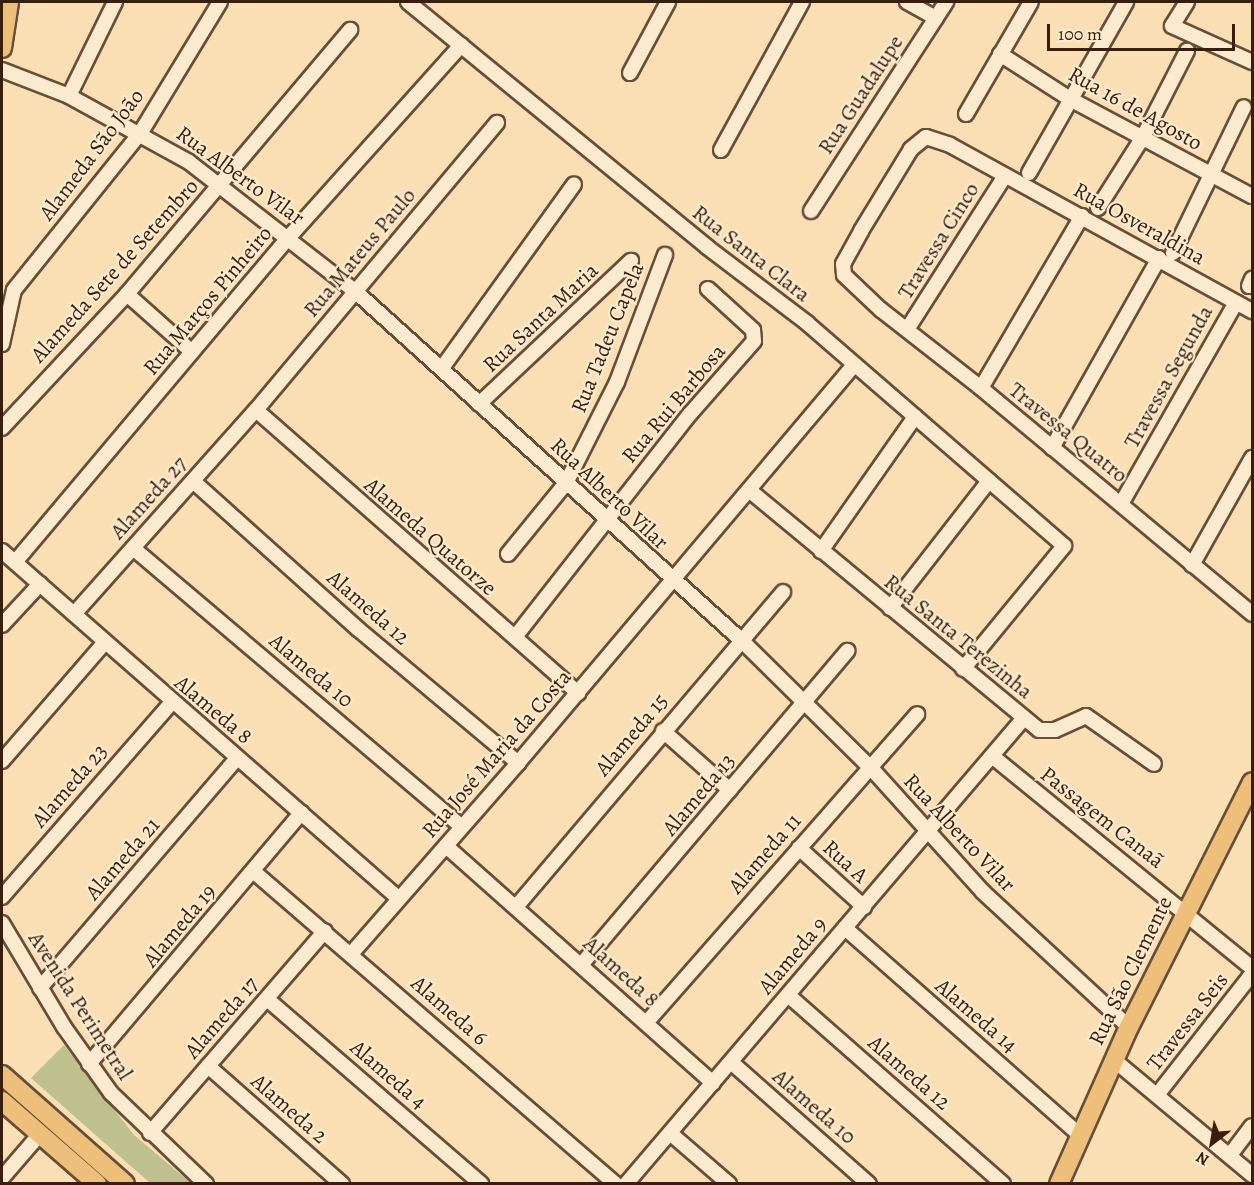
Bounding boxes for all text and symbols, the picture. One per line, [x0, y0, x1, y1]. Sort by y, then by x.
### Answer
scale bar [1050, 12, 1238, 50]
text: 100 m [1058, 22, 1102, 46]
street label: Rua Guadalupe [813, 31, 909, 159]
street label: Rua 16 de Agosto [1063, 61, 1207, 157]
street label: Alameda São João [34, 84, 150, 226]
street label: Rua Alberto Vilar [171, 121, 309, 231]
street label: Alameda Sete de Setembro [26, 174, 204, 368]
street label: Rua Osveraldina [1068, 177, 1210, 271]
street label: Travessa Cinco [893, 178, 985, 304]
street label: Rua Mateus Paulo [298, 183, 422, 323]
street label: Rua Santa Clara [687, 200, 815, 308]
street label: Rua Marços Pinheiro [138, 221, 278, 381]
street label: Rua Santa Maria [478, 258, 604, 378]
street label: Rua Tadeu Capela [566, 259, 650, 417]
street label: Travessa Segunda [1119, 301, 1219, 453]
street label: Rua Rui Barbosa [616, 339, 732, 469]
street label: Travessa Quatro [1003, 377, 1133, 489]
street label: Rua Alberto Vilar [544, 433, 674, 555]
street label: Alameda 27 [105, 451, 193, 545]
street label: Alameda Quatorze [358, 472, 502, 602]
street label: Alameda 12 [321, 565, 415, 651]
street label: Rua Santa Terezinha [878, 569, 1038, 705]
street label: Alameda 10 [264, 628, 358, 714]
street label: Rua José Maria da Costa [417, 664, 577, 844]
street label: Alameda 8 [169, 670, 257, 750]
street label: Alameda 15 [590, 688, 674, 782]
street label: Alameda 23 [27, 739, 113, 833]
street label: Alameda 13 [657, 748, 741, 842]
street label: Passagem Canaã [1035, 761, 1169, 875]
street label: Rua Alberto Vilar [898, 768, 1020, 898]
street label: Alameda 11 [723, 808, 807, 900]
street label: Alameda 21 [80, 812, 166, 906]
street label: Rua A [817, 835, 873, 889]
street label: Alameda 19 [138, 879, 222, 973]
street label: Rua São Clemente [1084, 892, 1178, 1050]
street label: Alameda 9 [753, 912, 833, 1000]
street label: Avenida Perimetral [22, 927, 138, 1085]
street label: Alameda 8 [578, 931, 664, 1013]
street label: Travessa Seis [1142, 968, 1234, 1076]
street label: Alameda 6 [405, 971, 493, 1051]
street label: Alameda 17 [179, 972, 265, 1064]
street label: Alameda 14 [930, 973, 1022, 1059]
street label: Alameda 12 [862, 1030, 956, 1116]
street label: Alameda 4 [344, 1035, 432, 1115]
street label: Alameda 10 [767, 1064, 861, 1150]
street label: Alameda 2 [245, 1069, 333, 1149]
north arrow [1182, 1113, 1242, 1173]
text: N [1192, 1146, 1213, 1171]

